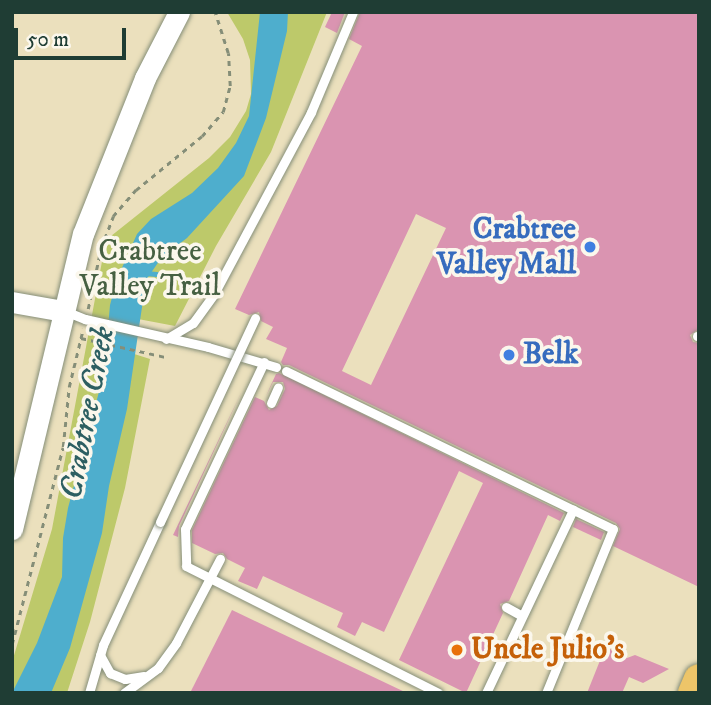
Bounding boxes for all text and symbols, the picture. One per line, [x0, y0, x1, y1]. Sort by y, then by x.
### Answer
scale bar [18, 14, 130, 58]
text: 50 m [27, 27, 69, 53]
place label: Crabtree Valley Mall [437, 212, 576, 282]
park label: Crabtree Valley Trail [79, 234, 221, 304]
marker: Crabtree Valley Mall [582, 239, 598, 255]
water label: Crabtree Creek [52, 323, 124, 503]
place label: Belk [523, 337, 578, 373]
marker: Belk [501, 347, 517, 363]
place label: Uncle Julio's [471, 632, 624, 668]
marker: Uncle Julio's [449, 642, 465, 658]

